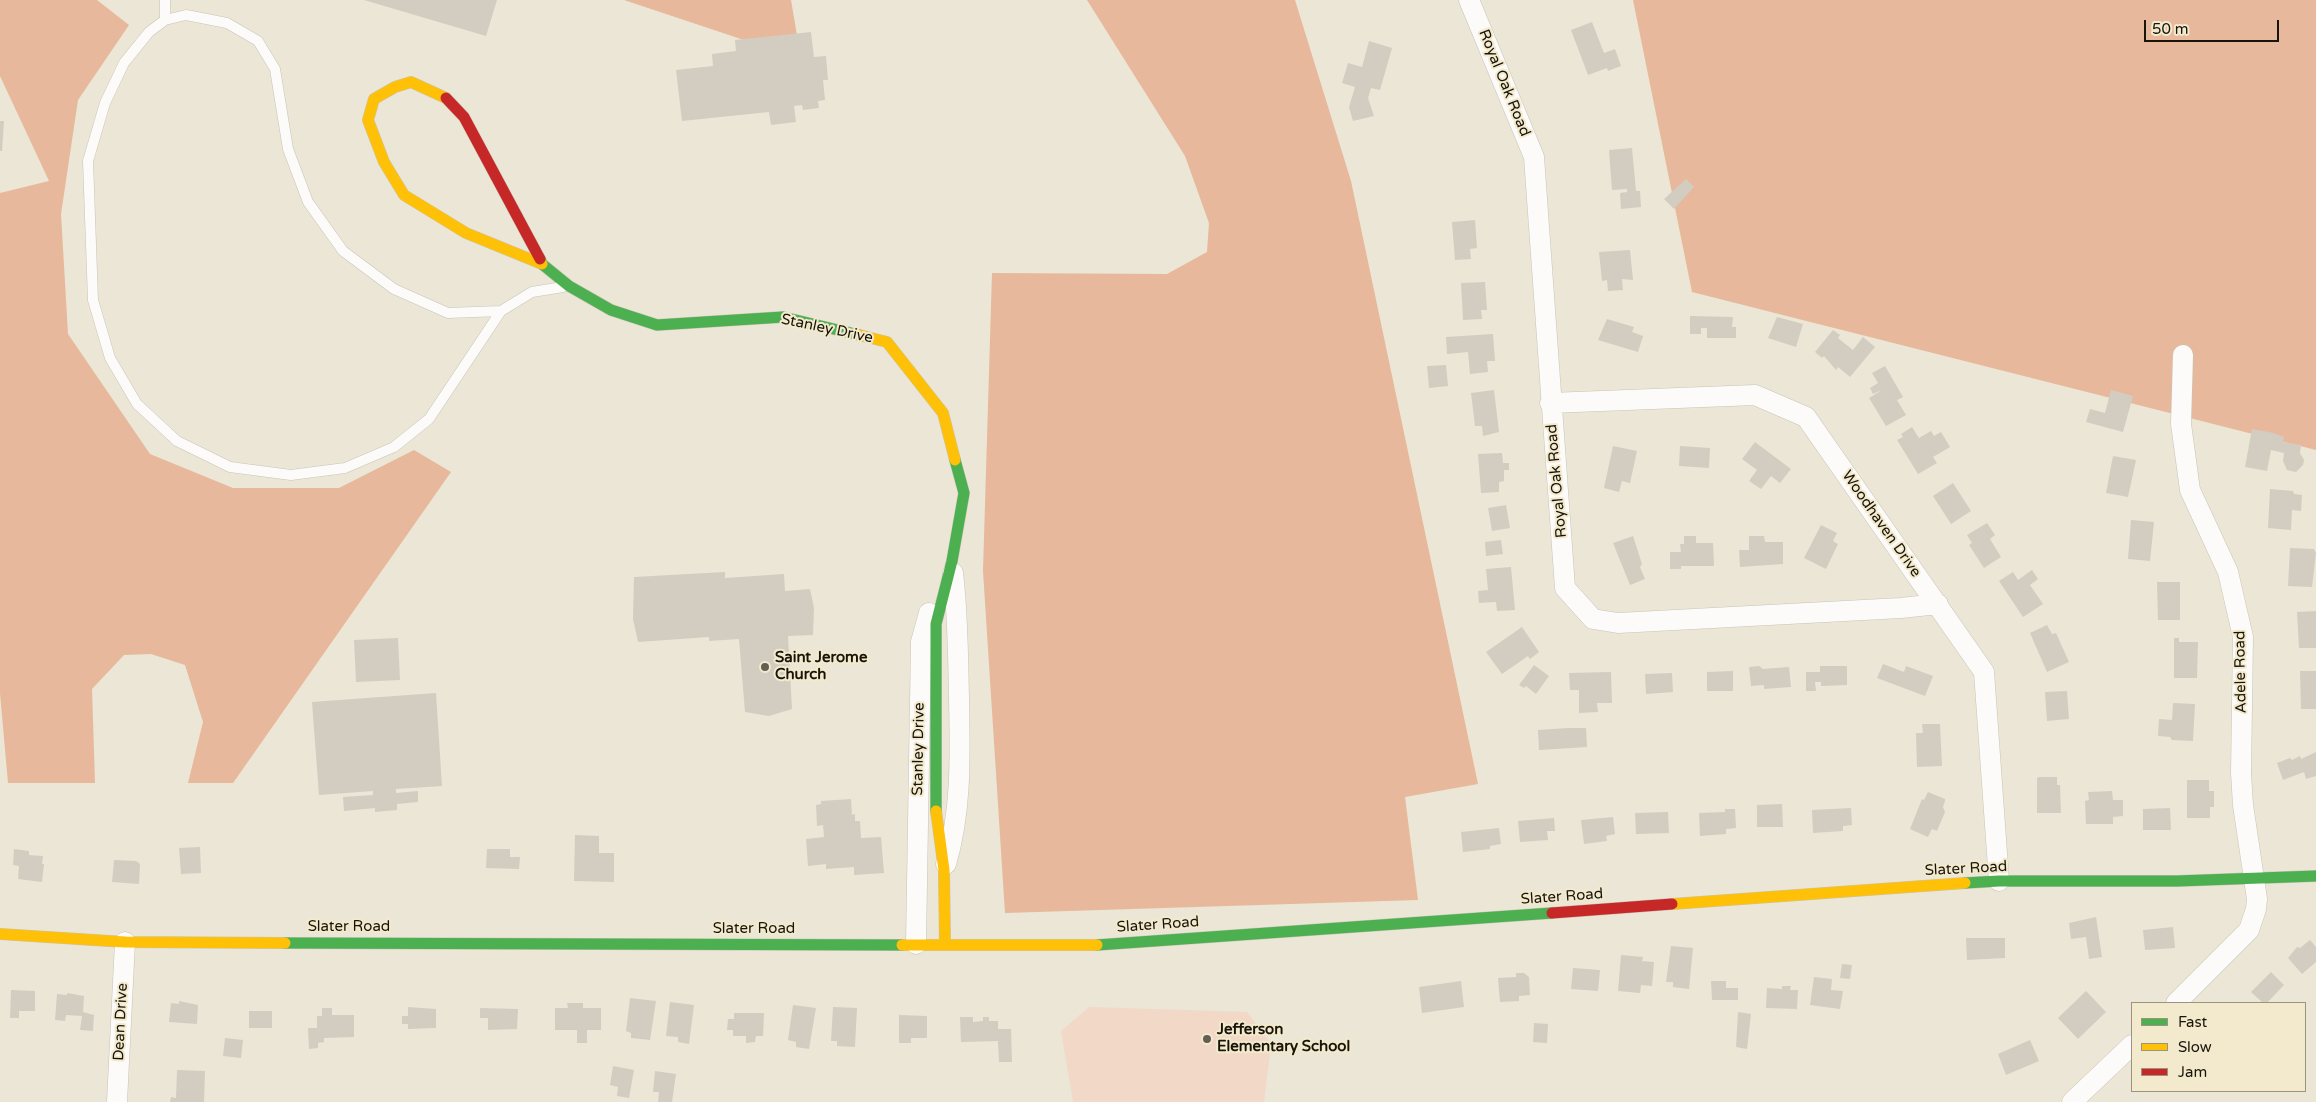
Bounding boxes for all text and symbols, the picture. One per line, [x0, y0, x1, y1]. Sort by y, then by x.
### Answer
scale bar [2146, 10, 2281, 42]
text: 50 m [2152, 20, 2189, 38]
street label: Royal Oak Road [1474, 27, 1534, 139]
street label: Stanley Drive [780, 311, 874, 347]
street label: Royal Oak Road [1543, 423, 1571, 539]
street label: Woodhaven Drive [1838, 467, 1924, 581]
street label: Adele Road [2231, 630, 2251, 714]
place label: Saint Jerome Church [775, 649, 867, 684]
marker: Saint Jerome Church [759, 661, 771, 673]
street label: Stanley Drive [909, 702, 929, 796]
street label: Slater Road [1924, 858, 2008, 880]
street label: Slater Road [1520, 885, 1604, 909]
street label: Slater Road [1116, 913, 1200, 937]
street label: Slater Road [308, 918, 390, 936]
street label: Slater Road [713, 920, 795, 938]
street label: Dean Drive [110, 983, 132, 1061]
legend [2131, 1002, 2306, 1092]
text: Fast [2178, 1013, 2207, 1031]
place label: Jefferson Elementary School [1217, 1021, 1350, 1056]
marker: Jefferson Elementary School [1201, 1033, 1213, 1045]
text: Slow [2178, 1038, 2212, 1056]
text: Jam [2178, 1063, 2207, 1081]

